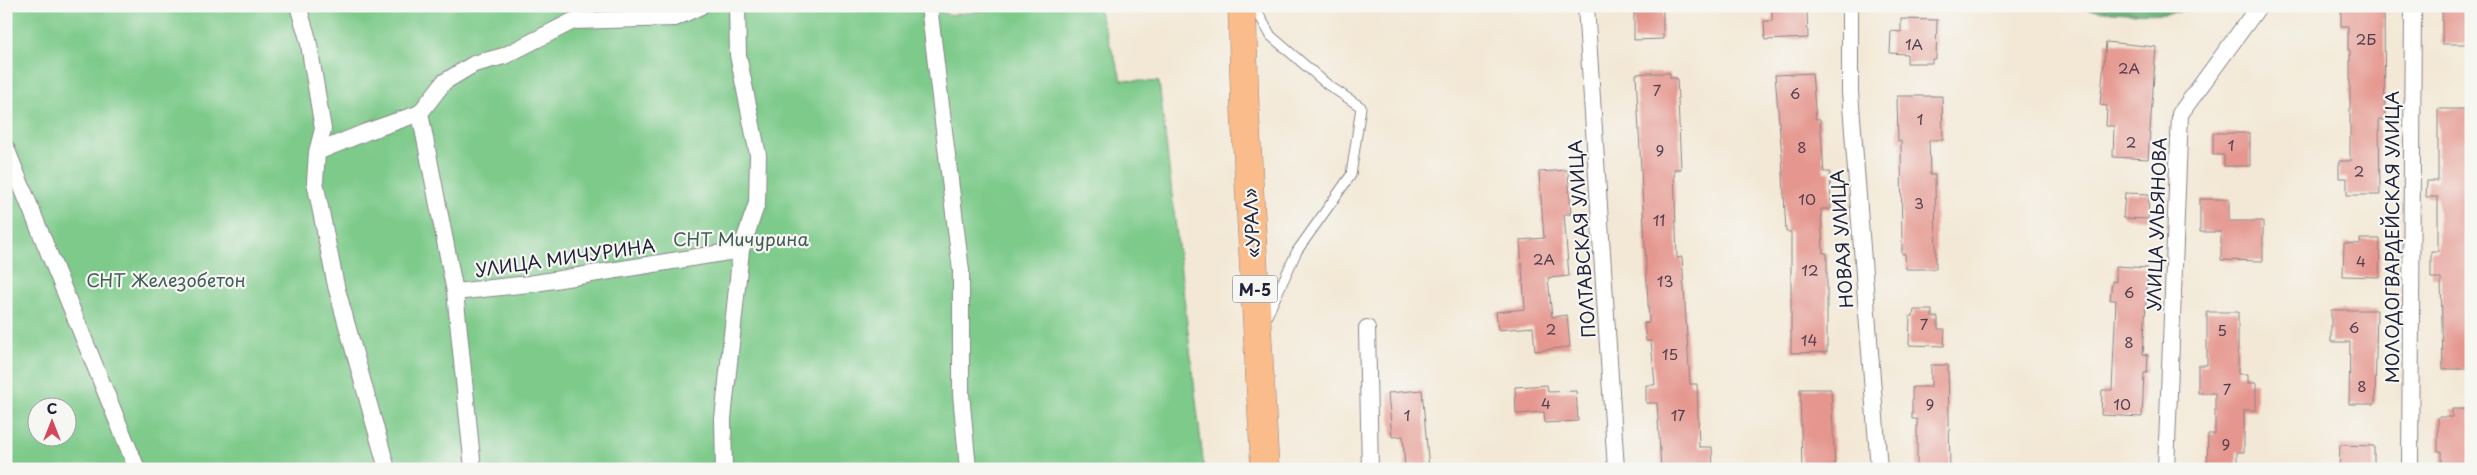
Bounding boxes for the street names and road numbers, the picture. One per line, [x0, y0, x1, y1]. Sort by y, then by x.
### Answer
street label: МОЛОДОГВАРДЕЙСКАЯ УЛИЦА [2378, 90, 2405, 383]
street label: УЛИЦА УЛЬЯНОВА [2139, 137, 2173, 311]
street label: ПОЛТАВСКАЯ УЛИЦА [1561, 139, 1601, 339]
street label: НОВАЯ УЛИЦА [1823, 169, 1859, 309]
street label: «УРАЛ» [1236, 187, 1266, 259]
street label: УЛИЦА МИЧУРИНА [473, 231, 657, 283]
road number: М-5 [1232, 276, 1278, 302]

